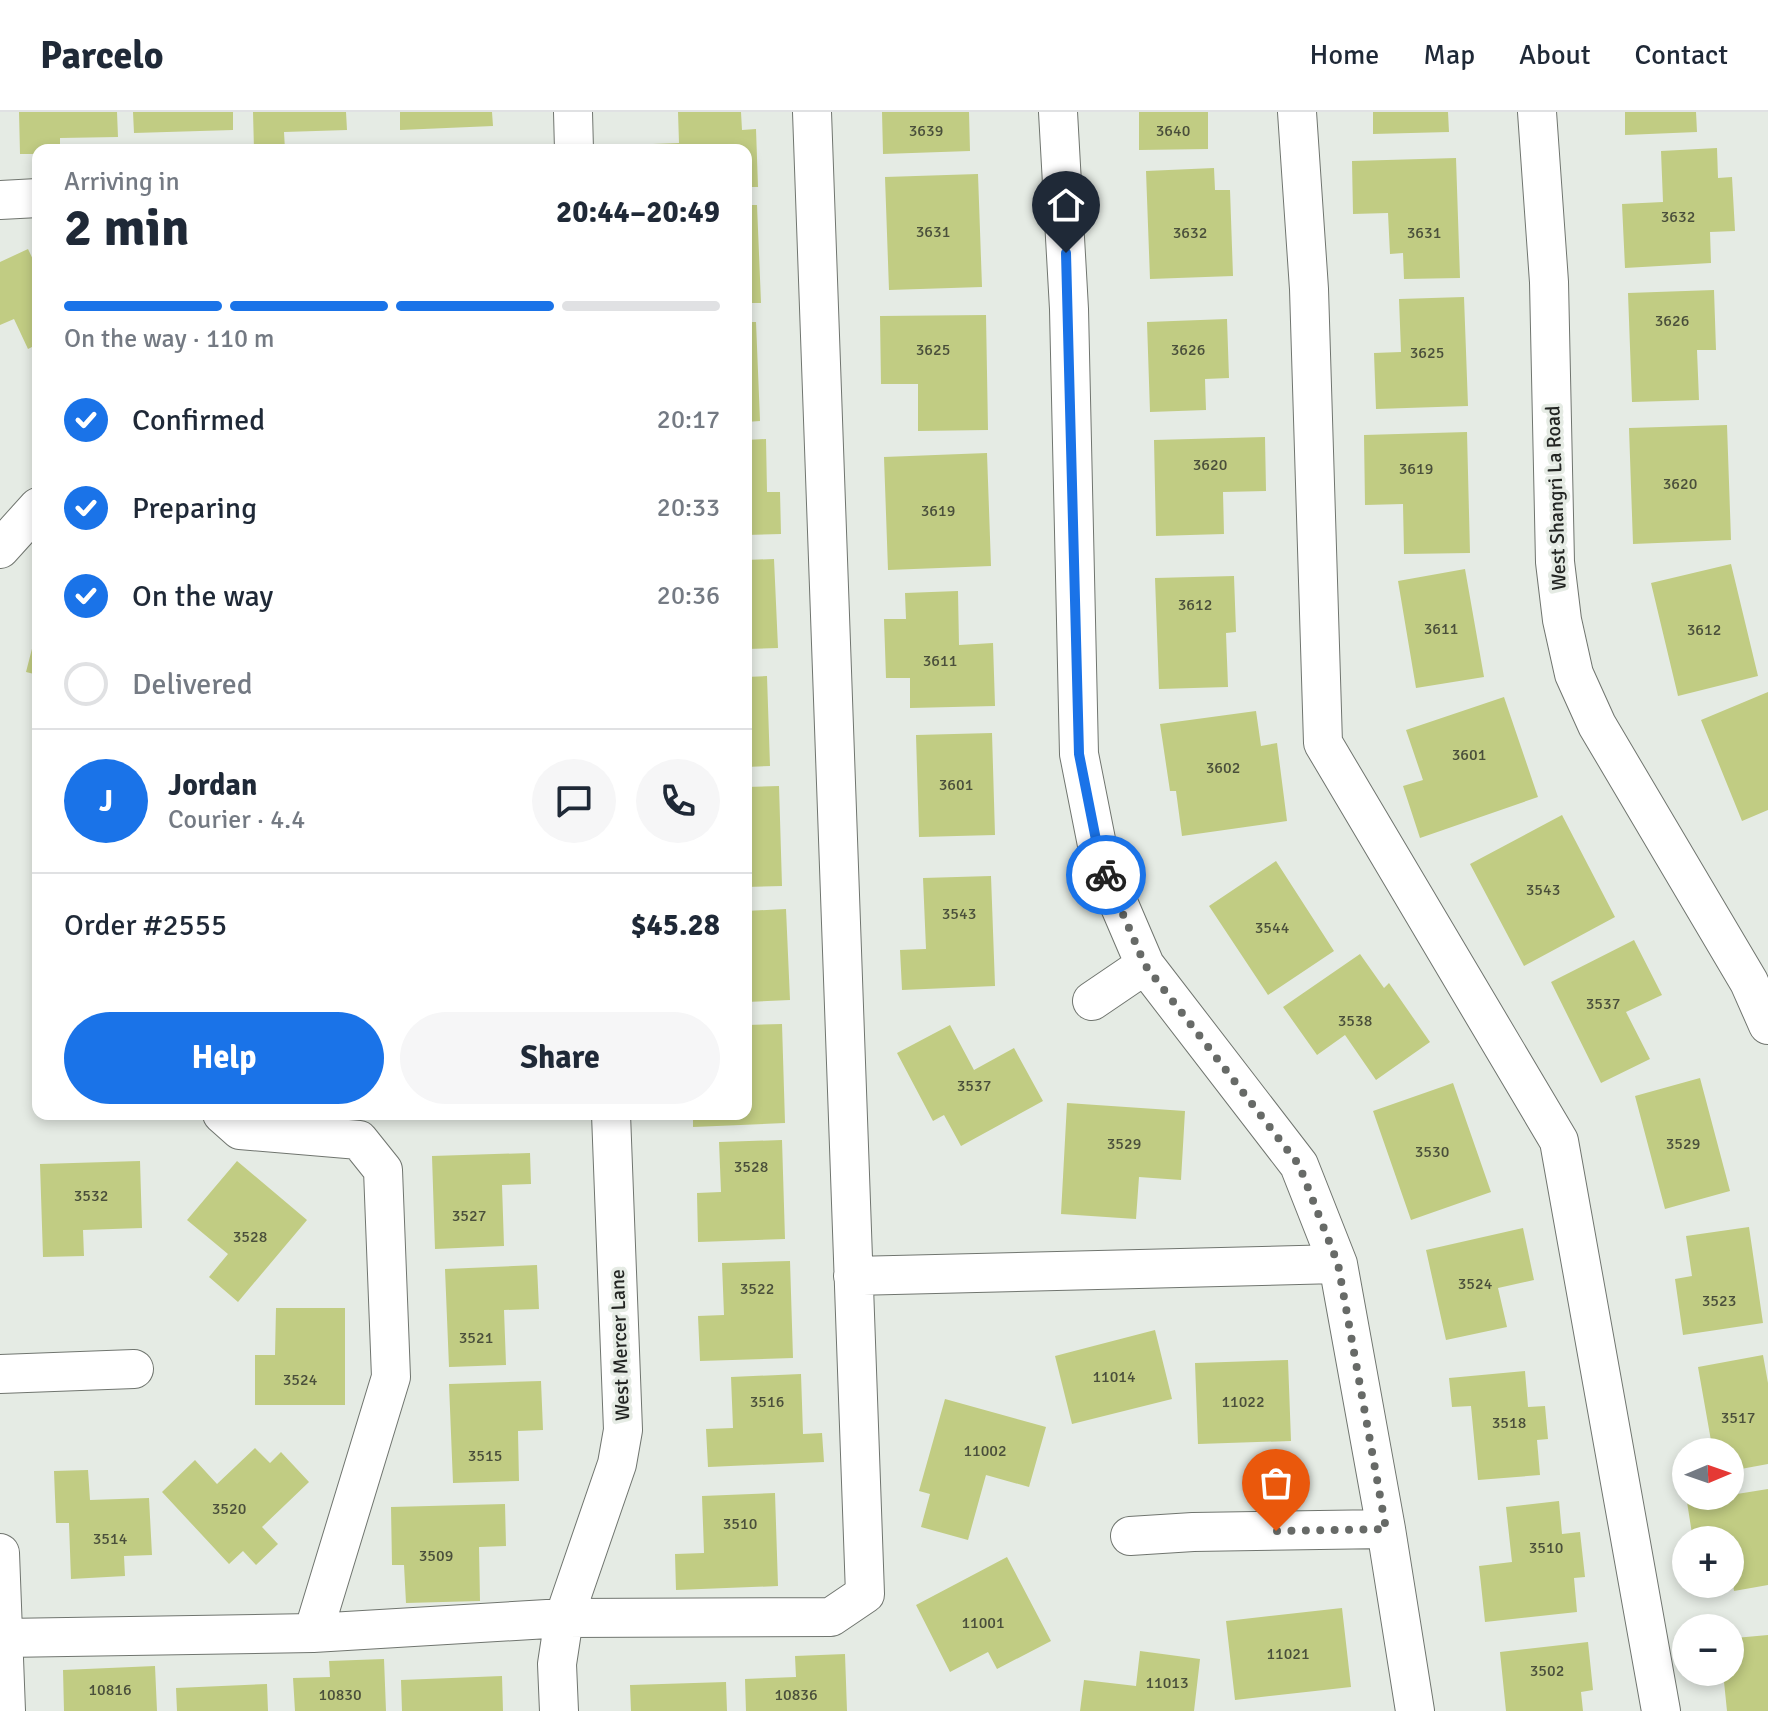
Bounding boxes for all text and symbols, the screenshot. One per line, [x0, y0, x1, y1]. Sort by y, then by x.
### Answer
text: Parcelo [40, 32, 164, 79]
text: Home [1310, 38, 1379, 72]
text: Map [1423, 38, 1475, 72]
text: About [1519, 38, 1591, 72]
text: Contact [1635, 38, 1728, 72]
house number: 3639 [909, 121, 943, 141]
house number: 3640 [1156, 121, 1190, 141]
text: Arriving in [64, 166, 180, 198]
pin [1032, 171, 1100, 253]
icon: home [1044, 183, 1088, 227]
text: 20:44–20:49 [556, 194, 720, 231]
text: 2 min [64, 196, 190, 260]
house number: 3632 [1661, 207, 1695, 227]
house number: 3631 [916, 222, 950, 242]
house number: 3632 [1173, 223, 1207, 243]
house number: 3631 [1407, 223, 1441, 243]
house number: 3626 [1655, 311, 1689, 331]
text: On the way · 110 m [64, 323, 274, 355]
house number: 3625 [916, 340, 950, 360]
house number: 3626 [1171, 340, 1205, 360]
house number: 3625 [1410, 343, 1444, 363]
icon: check [64, 398, 108, 442]
text: Confirmed [132, 402, 265, 439]
text: 20:17 [657, 404, 720, 436]
street label: West Shangri La Road [1540, 405, 1572, 591]
house number: 3620 [1193, 455, 1227, 475]
house number: 3619 [1399, 459, 1433, 479]
house number: 3620 [1663, 474, 1697, 494]
icon: check [64, 486, 108, 530]
text: Preparing [132, 490, 257, 527]
text: 20:33 [657, 492, 720, 524]
house number: 3619 [921, 501, 955, 521]
icon: check [64, 574, 108, 618]
text: On the way [132, 578, 273, 615]
text: 20:36 [657, 580, 720, 612]
house number: 3612 [1178, 595, 1212, 615]
house number: 3611 [1424, 619, 1458, 639]
house number: 3612 [1687, 620, 1721, 640]
house number: 3611 [923, 651, 957, 671]
text: Delivered [132, 666, 253, 703]
house number: 3601 [1452, 745, 1486, 765]
house number: 3602 [1206, 758, 1240, 778]
button: chat [532, 759, 616, 843]
button: phone [636, 759, 720, 843]
text: Jordan [168, 767, 257, 804]
house number: 3601 [939, 775, 973, 795]
text: J [99, 783, 113, 820]
text: Courier · 4.4 [168, 804, 305, 836]
courier [1066, 835, 1146, 915]
icon: bike [1084, 853, 1128, 897]
house number: 3543 [1526, 880, 1560, 900]
house number: 3543 [942, 904, 976, 924]
text: Order #2555 [64, 907, 227, 944]
text: $45.28 [630, 907, 720, 944]
house number: 3544 [1255, 918, 1290, 938]
house number: 3537 [1586, 994, 1620, 1014]
house number: 3538 [1338, 1011, 1372, 1031]
button: Help [64, 1012, 384, 1104]
button: Share [400, 1012, 720, 1104]
house number: 3537 [957, 1076, 991, 1096]
house number: 3529 [1107, 1134, 1141, 1154]
house number: 3529 [1666, 1134, 1700, 1154]
house number: 3530 [1415, 1142, 1449, 1162]
house number: 3528 [734, 1157, 768, 1177]
house number: 3532 [74, 1186, 108, 1206]
house number: 3527 [452, 1206, 486, 1226]
house number: 3528 [233, 1227, 267, 1247]
street label: West Mercer Lane [605, 1269, 635, 1421]
house number: 3524 [1458, 1274, 1493, 1294]
house number: 3522 [740, 1279, 774, 1299]
house number: 3523 [1702, 1291, 1736, 1311]
house number: 3521 [459, 1328, 493, 1348]
house number: 11014 [1092, 1367, 1136, 1387]
house number: 3524 [283, 1370, 318, 1390]
house number: 3516 [750, 1392, 784, 1412]
house number: 11022 [1221, 1392, 1265, 1412]
house number: 3517 [1721, 1408, 1755, 1428]
house number: 3518 [1492, 1413, 1526, 1433]
north arrow [1672, 1438, 1744, 1510]
map controls [1672, 1438, 1744, 1686]
house number: 11002 [963, 1441, 1007, 1461]
house number: 3515 [468, 1446, 502, 1466]
pin [1242, 1449, 1310, 1531]
icon: bag [1254, 1461, 1298, 1505]
house number: 3520 [212, 1499, 246, 1519]
house number: 3510 [723, 1514, 757, 1534]
button: + [1672, 1526, 1744, 1598]
house number: 3514 [93, 1529, 128, 1549]
house number: 3510 [1529, 1538, 1563, 1558]
house number: 3509 [419, 1546, 453, 1566]
house number: 11001 [961, 1613, 1005, 1633]
button: − [1672, 1614, 1744, 1686]
house number: 11021 [1266, 1644, 1310, 1664]
house number: 3502 [1530, 1661, 1564, 1681]
house number: 11013 [1145, 1673, 1189, 1693]
house number: 10816 [88, 1680, 132, 1700]
house number: 10830 [318, 1685, 362, 1705]
house number: 10836 [774, 1685, 818, 1705]

